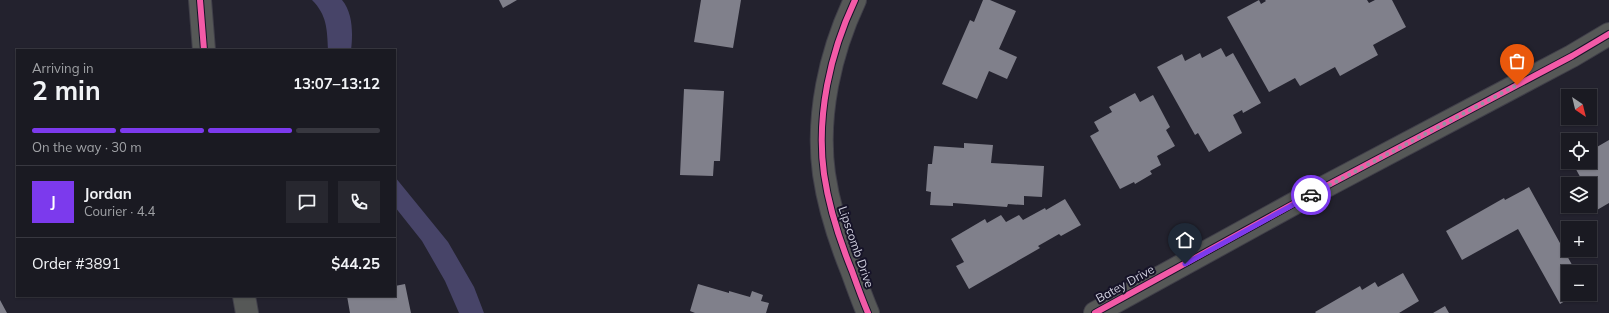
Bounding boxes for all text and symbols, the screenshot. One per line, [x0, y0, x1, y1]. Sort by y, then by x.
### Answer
pin [1500, 44, 1534, 85]
icon: bag [1506, 50, 1528, 72]
text: Arriving in [32, 60, 94, 76]
text: 2 min [32, 74, 101, 107]
text: 13:07–13:12 [293, 74, 380, 93]
north arrow [1561, 89, 1597, 125]
map controls [1561, 89, 1597, 301]
button: locate [1561, 133, 1597, 169]
text: On the way · 30 m [32, 139, 142, 155]
courier [1291, 175, 1331, 215]
button: layers [1561, 177, 1597, 213]
button: chat [286, 181, 328, 223]
button: phone [338, 181, 380, 223]
text: Jordan [84, 184, 132, 203]
icon: car [1300, 184, 1322, 206]
text: J [50, 192, 56, 211]
text: Courier · 4.4 [84, 203, 155, 219]
street label: Lipscomb Drive [836, 204, 877, 290]
button: + [1561, 221, 1597, 257]
pin [1168, 223, 1202, 264]
icon: home [1174, 229, 1196, 251]
text: Order #3891 [32, 254, 120, 273]
text: $44.25 [331, 254, 380, 273]
street label: Batey Drive [1093, 261, 1157, 306]
button: − [1561, 265, 1597, 301]

